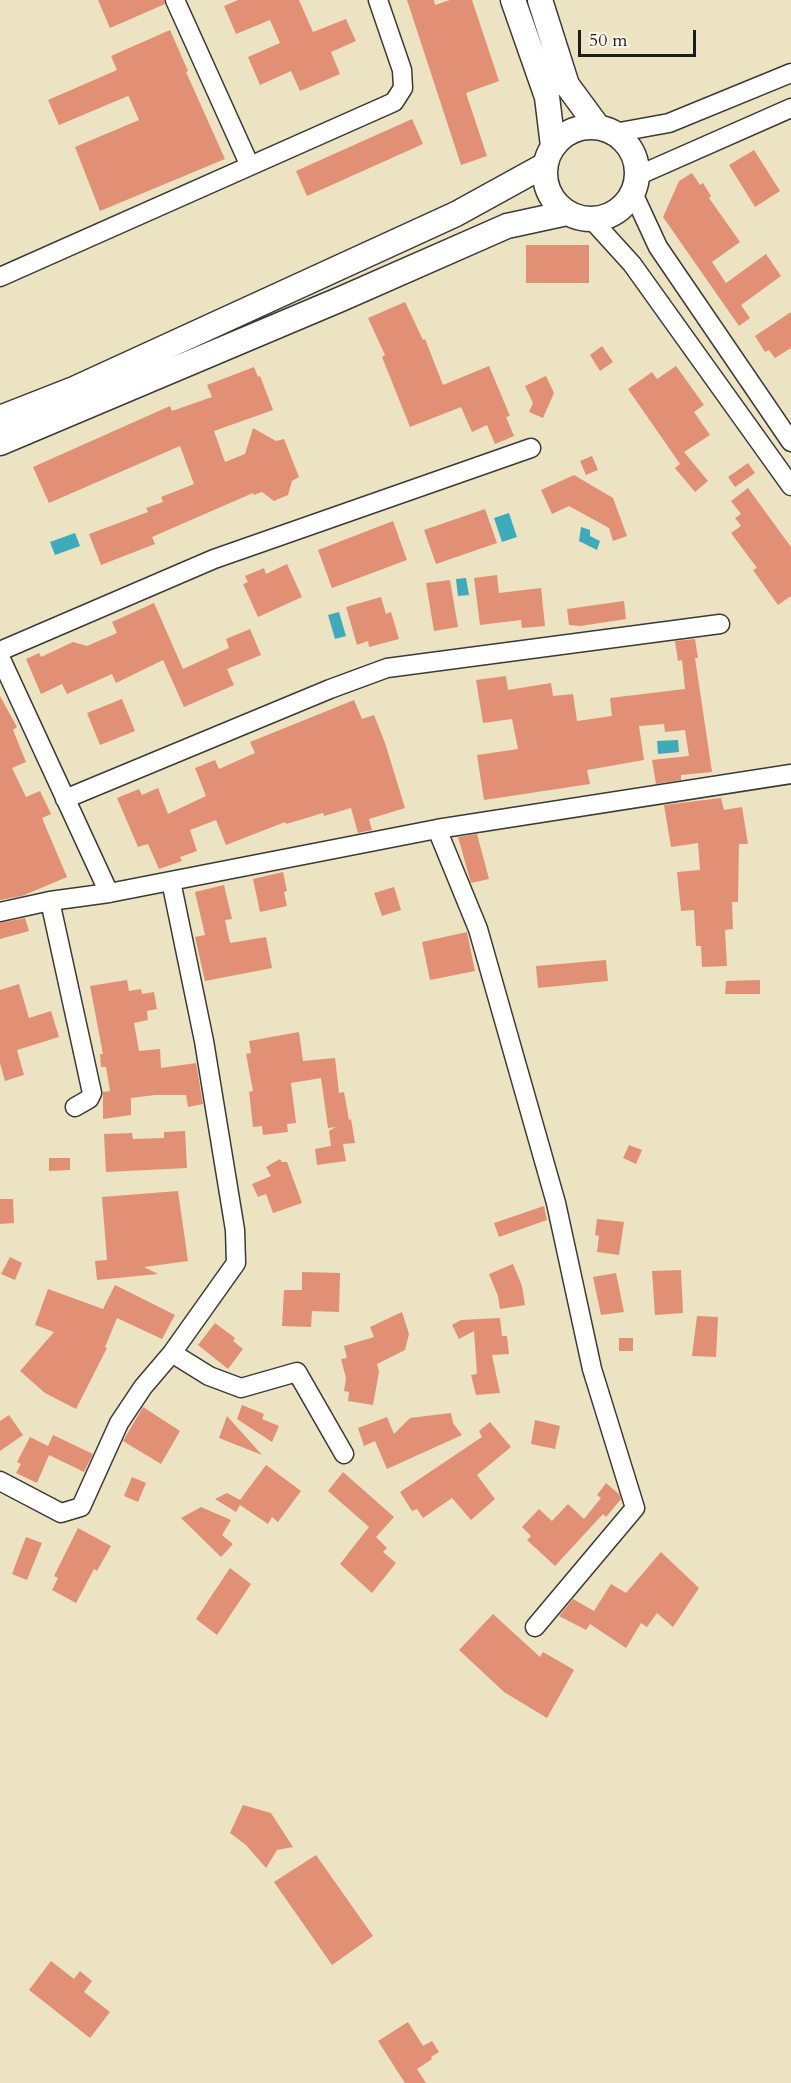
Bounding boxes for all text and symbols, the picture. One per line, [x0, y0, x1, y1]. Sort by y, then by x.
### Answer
scale bar [581, 18, 700, 56]
text: 50 m [589, 28, 628, 53]

